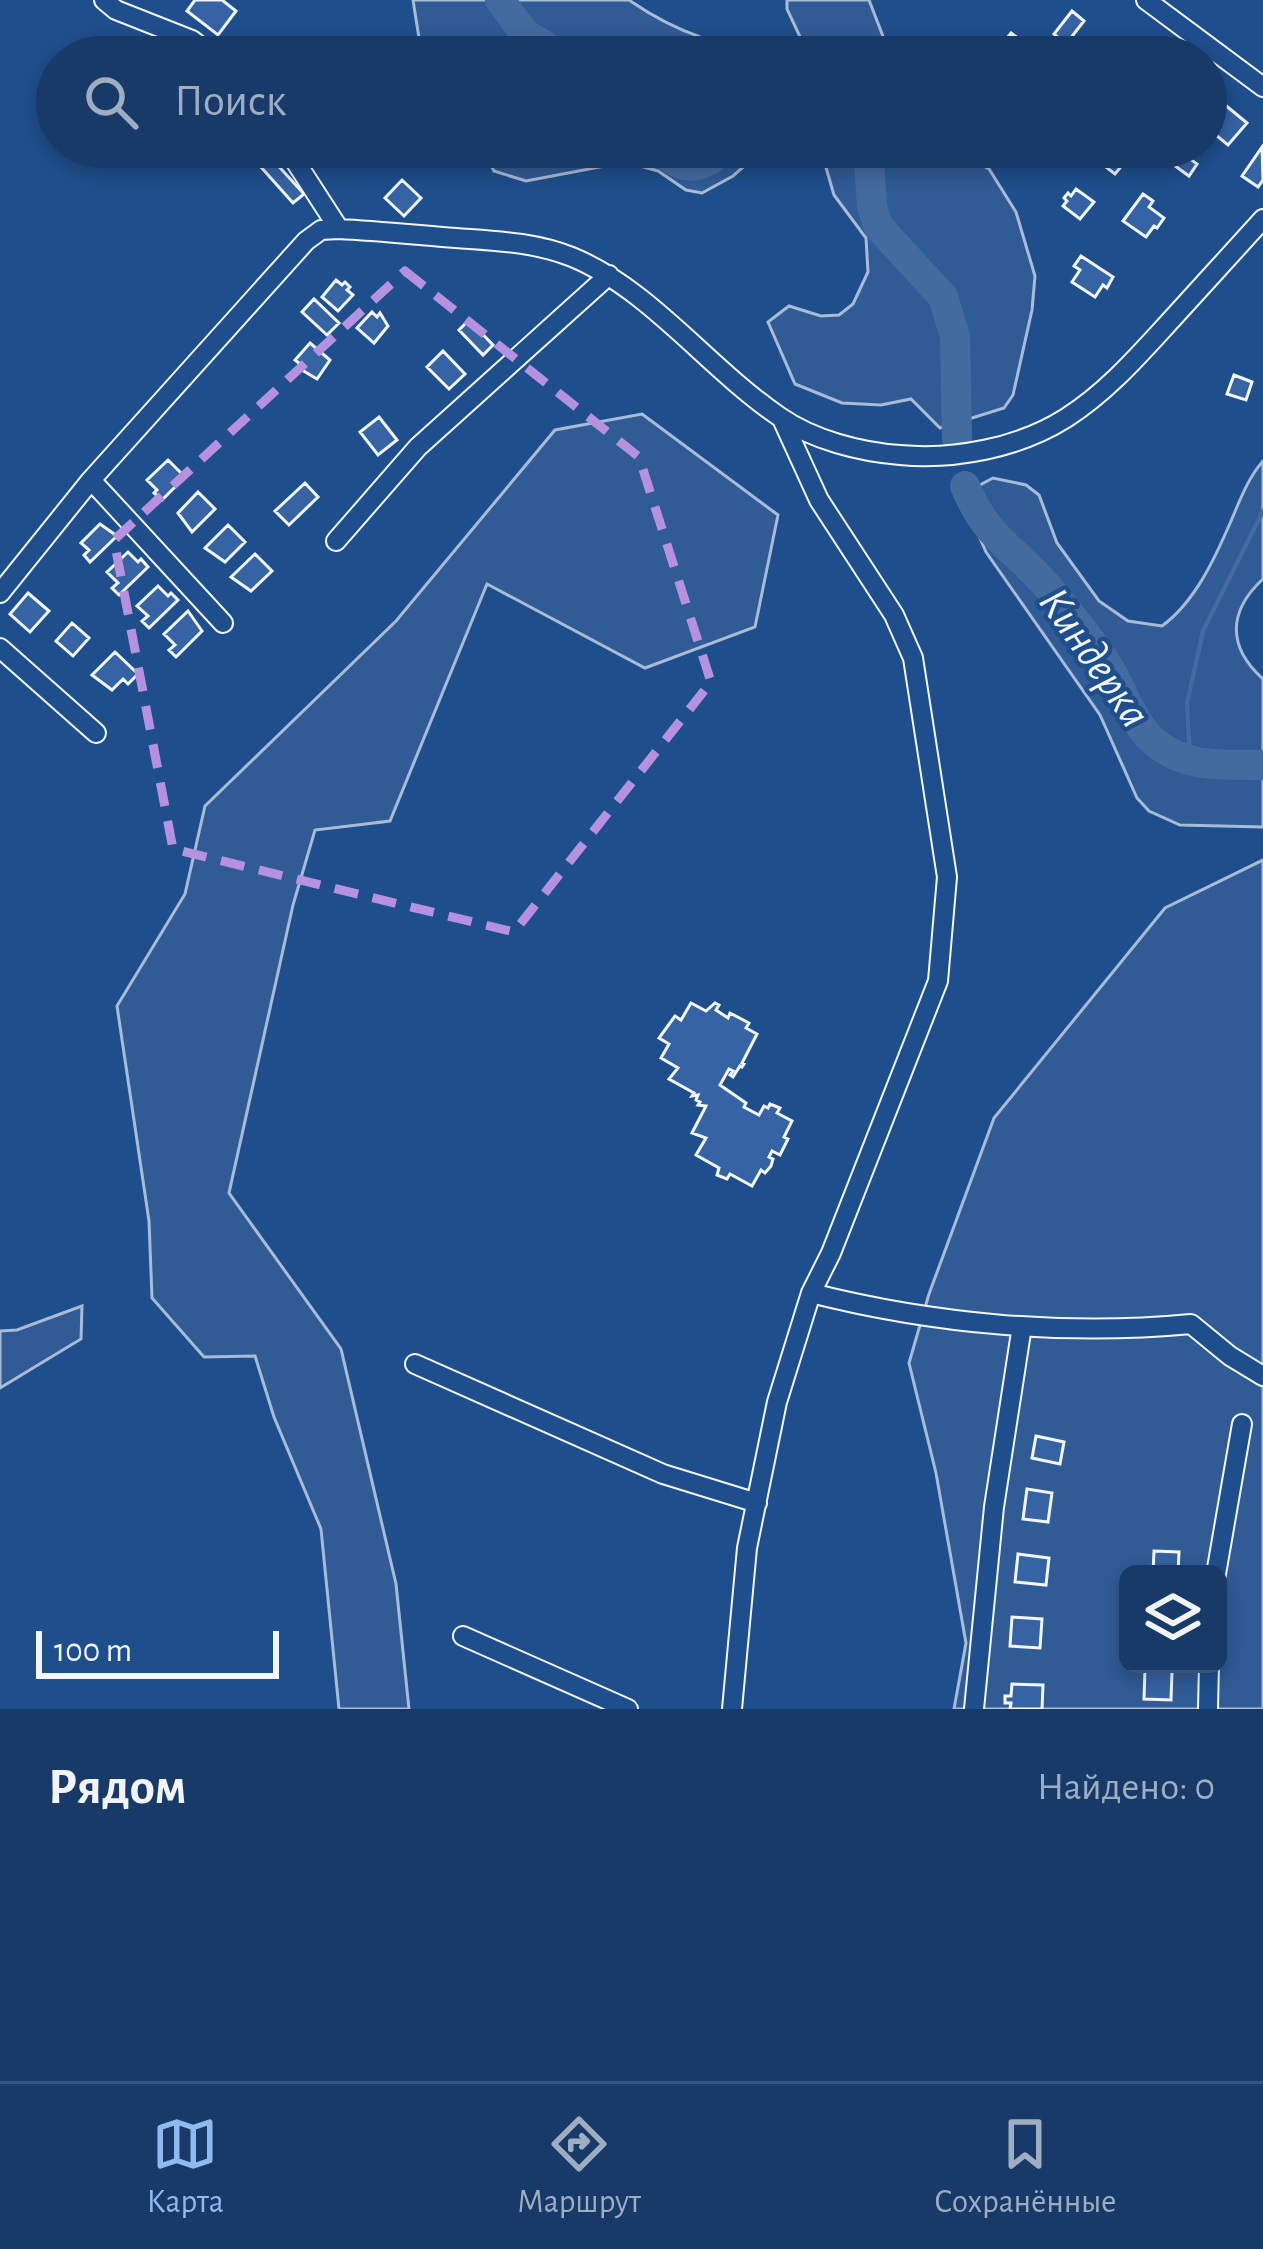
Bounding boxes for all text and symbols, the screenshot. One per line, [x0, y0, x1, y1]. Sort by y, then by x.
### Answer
search box [36, 36, 1227, 168]
icon: search [78, 69, 144, 135]
text: Поиск [174, 79, 286, 124]
water label: Киндерка [1030, 580, 1158, 736]
map controls [1119, 1565, 1227, 1673]
button: layers [1119, 1565, 1227, 1673]
scale bar [36, 1625, 279, 1678]
text: 100 m [54, 1635, 132, 1668]
text: Рядом [48, 1762, 187, 1813]
text: Найдено: 0 [1037, 1768, 1215, 1807]
tab: Карта [147, 2111, 224, 2223]
tab: Маршрут [517, 2111, 641, 2223]
tab: Сохранённые [934, 2111, 1116, 2223]

